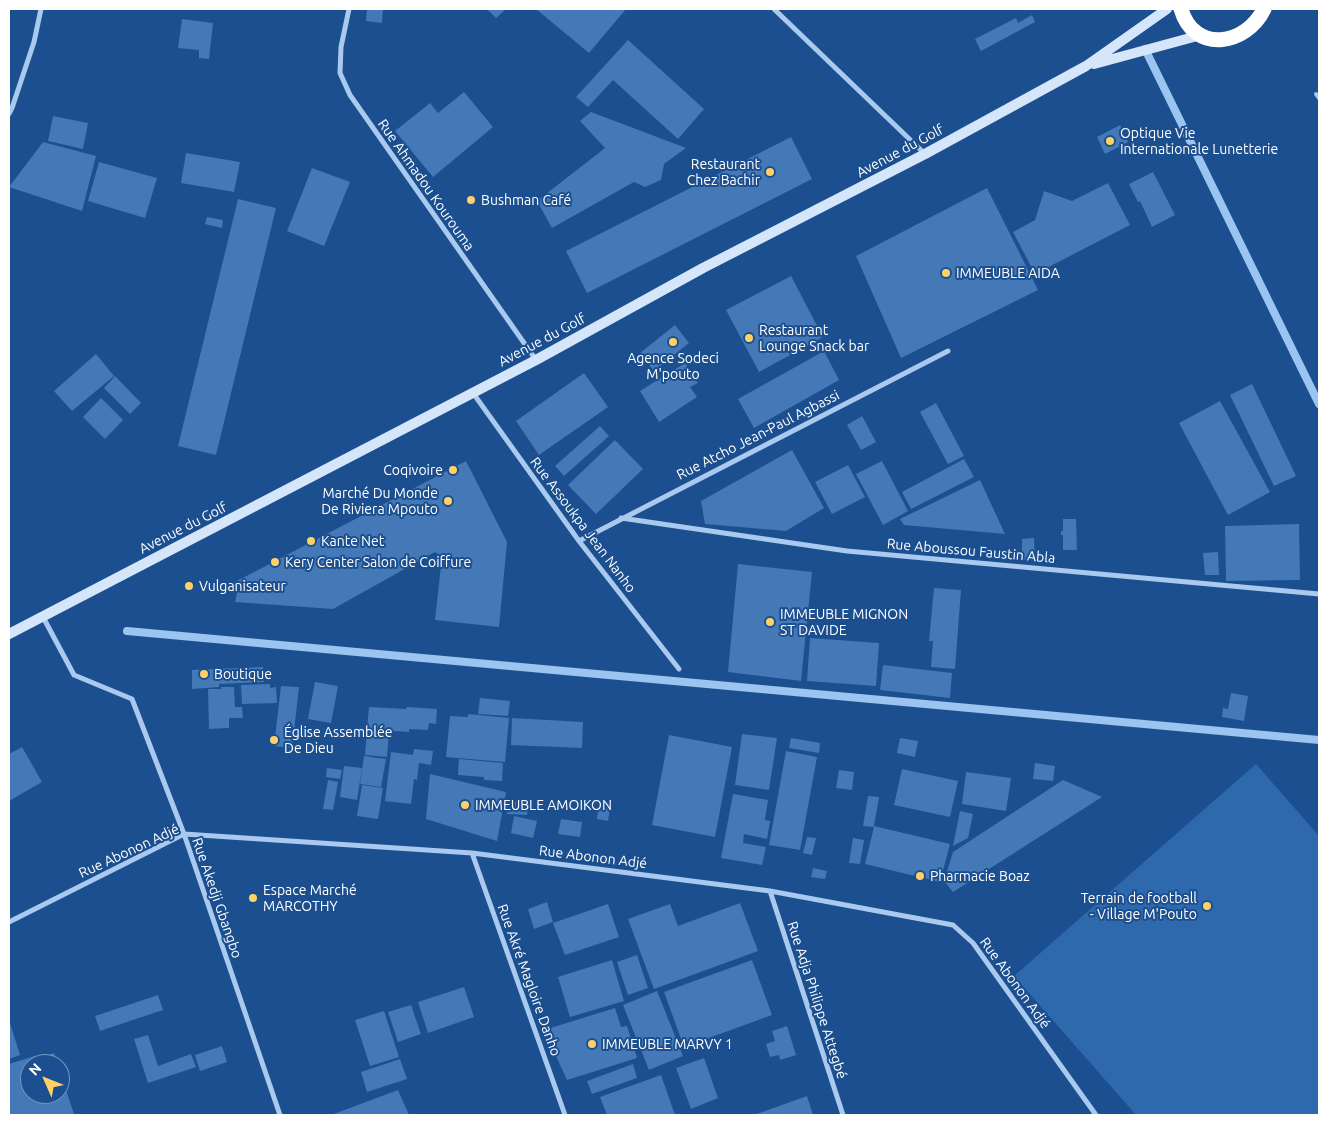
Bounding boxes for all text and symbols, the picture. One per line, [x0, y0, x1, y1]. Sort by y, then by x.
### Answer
street label: Rue Ahmadou Kourouma [374, 116, 478, 254]
street label: Avenue du Golf [854, 121, 946, 181]
place label: Optique Vie Internationale Lunetterie [1120, 125, 1278, 158]
marker: Optique Vie Internationale Lunetterie [1104, 135, 1116, 147]
place label: Restaurant Chez Bachir [687, 156, 760, 188]
marker: Restaurant Chez Bachir [764, 166, 776, 178]
place label: Bushman Café [481, 192, 571, 208]
marker: Bushman Café [465, 194, 477, 206]
place label: IMMEUBLE AIDA [956, 265, 1060, 281]
marker: IMMEUBLE AIDA [940, 267, 952, 279]
street label: Avenue du Golf [496, 310, 588, 370]
place label: Restaurant Lounge Snack bar [759, 322, 869, 354]
marker: Restaurant Lounge Snack bar [743, 332, 755, 344]
marker: Agence Sodeci M'pouto [667, 336, 679, 348]
place label: Agence Sodeci M'pouto [627, 350, 719, 382]
street label: Rue Atcho Jean-Paul Agbassi [674, 387, 842, 483]
street label: Rue Assoukpa Jean Nanho [527, 454, 639, 596]
place label: Coqivoire [383, 462, 443, 478]
marker: Coqivoire [447, 464, 459, 476]
place label: Marché Du Monde De Riviera Mpouto [321, 485, 438, 518]
marker: Marché Du Monde De Riviera Mpouto [442, 495, 454, 507]
street label: Avenue du Golf [136, 499, 230, 557]
place label: Kante Net [321, 533, 384, 549]
marker: Kante Net [305, 535, 317, 547]
street label: Rue Aboussou Faustin Abla [886, 535, 1056, 567]
place label: Kery Center Salon de Coiffure [285, 554, 471, 570]
marker: Kery Center Salon de Coiffure [269, 556, 281, 568]
place label: Vulganisateur [199, 578, 286, 594]
marker: Vulganisateur [183, 580, 195, 592]
place label: IMMEUBLE MIGNON ST DAVIDE [780, 606, 908, 638]
marker: IMMEUBLE MIGNON ST DAVIDE [764, 616, 776, 628]
place label: Boutique [214, 666, 272, 682]
marker: Boutique [198, 668, 210, 680]
place label: Église Assemblée De Dieu [284, 724, 392, 756]
marker: Église Assemblée De Dieu [268, 734, 280, 746]
place label: IMMEUBLE AMOIKON [475, 797, 612, 813]
marker: IMMEUBLE AMOIKON [459, 799, 471, 811]
street label: Rue Abonon Adjé [76, 820, 182, 882]
street label: Rue Akedji Gbangbo [188, 835, 246, 961]
street label: Rue Abonon Adjé [538, 842, 648, 872]
place label: Pharmacie Boaz [930, 868, 1030, 884]
marker: Pharmacie Boaz [914, 870, 926, 882]
place label: Espace Marché MARCOTHY [263, 882, 357, 914]
place label: Terrain de football - Village M'Pouto [1081, 890, 1197, 922]
marker: Espace Marché MARCOTHY [247, 892, 259, 904]
marker: Terrain de football - Village M'Pouto [1201, 900, 1213, 912]
street label: Rue Akré Magloire Danho [494, 902, 564, 1058]
street label: Rue Adja Philippe Attegbé [784, 919, 850, 1081]
street label: Rue Abonon Adjé [976, 934, 1054, 1032]
place label: IMMEUBLE MARVY 1 [602, 1036, 733, 1052]
marker: IMMEUBLE MARVY 1 [586, 1038, 598, 1050]
north arrow [20, 1054, 70, 1104]
text: N [26, 1060, 44, 1079]

